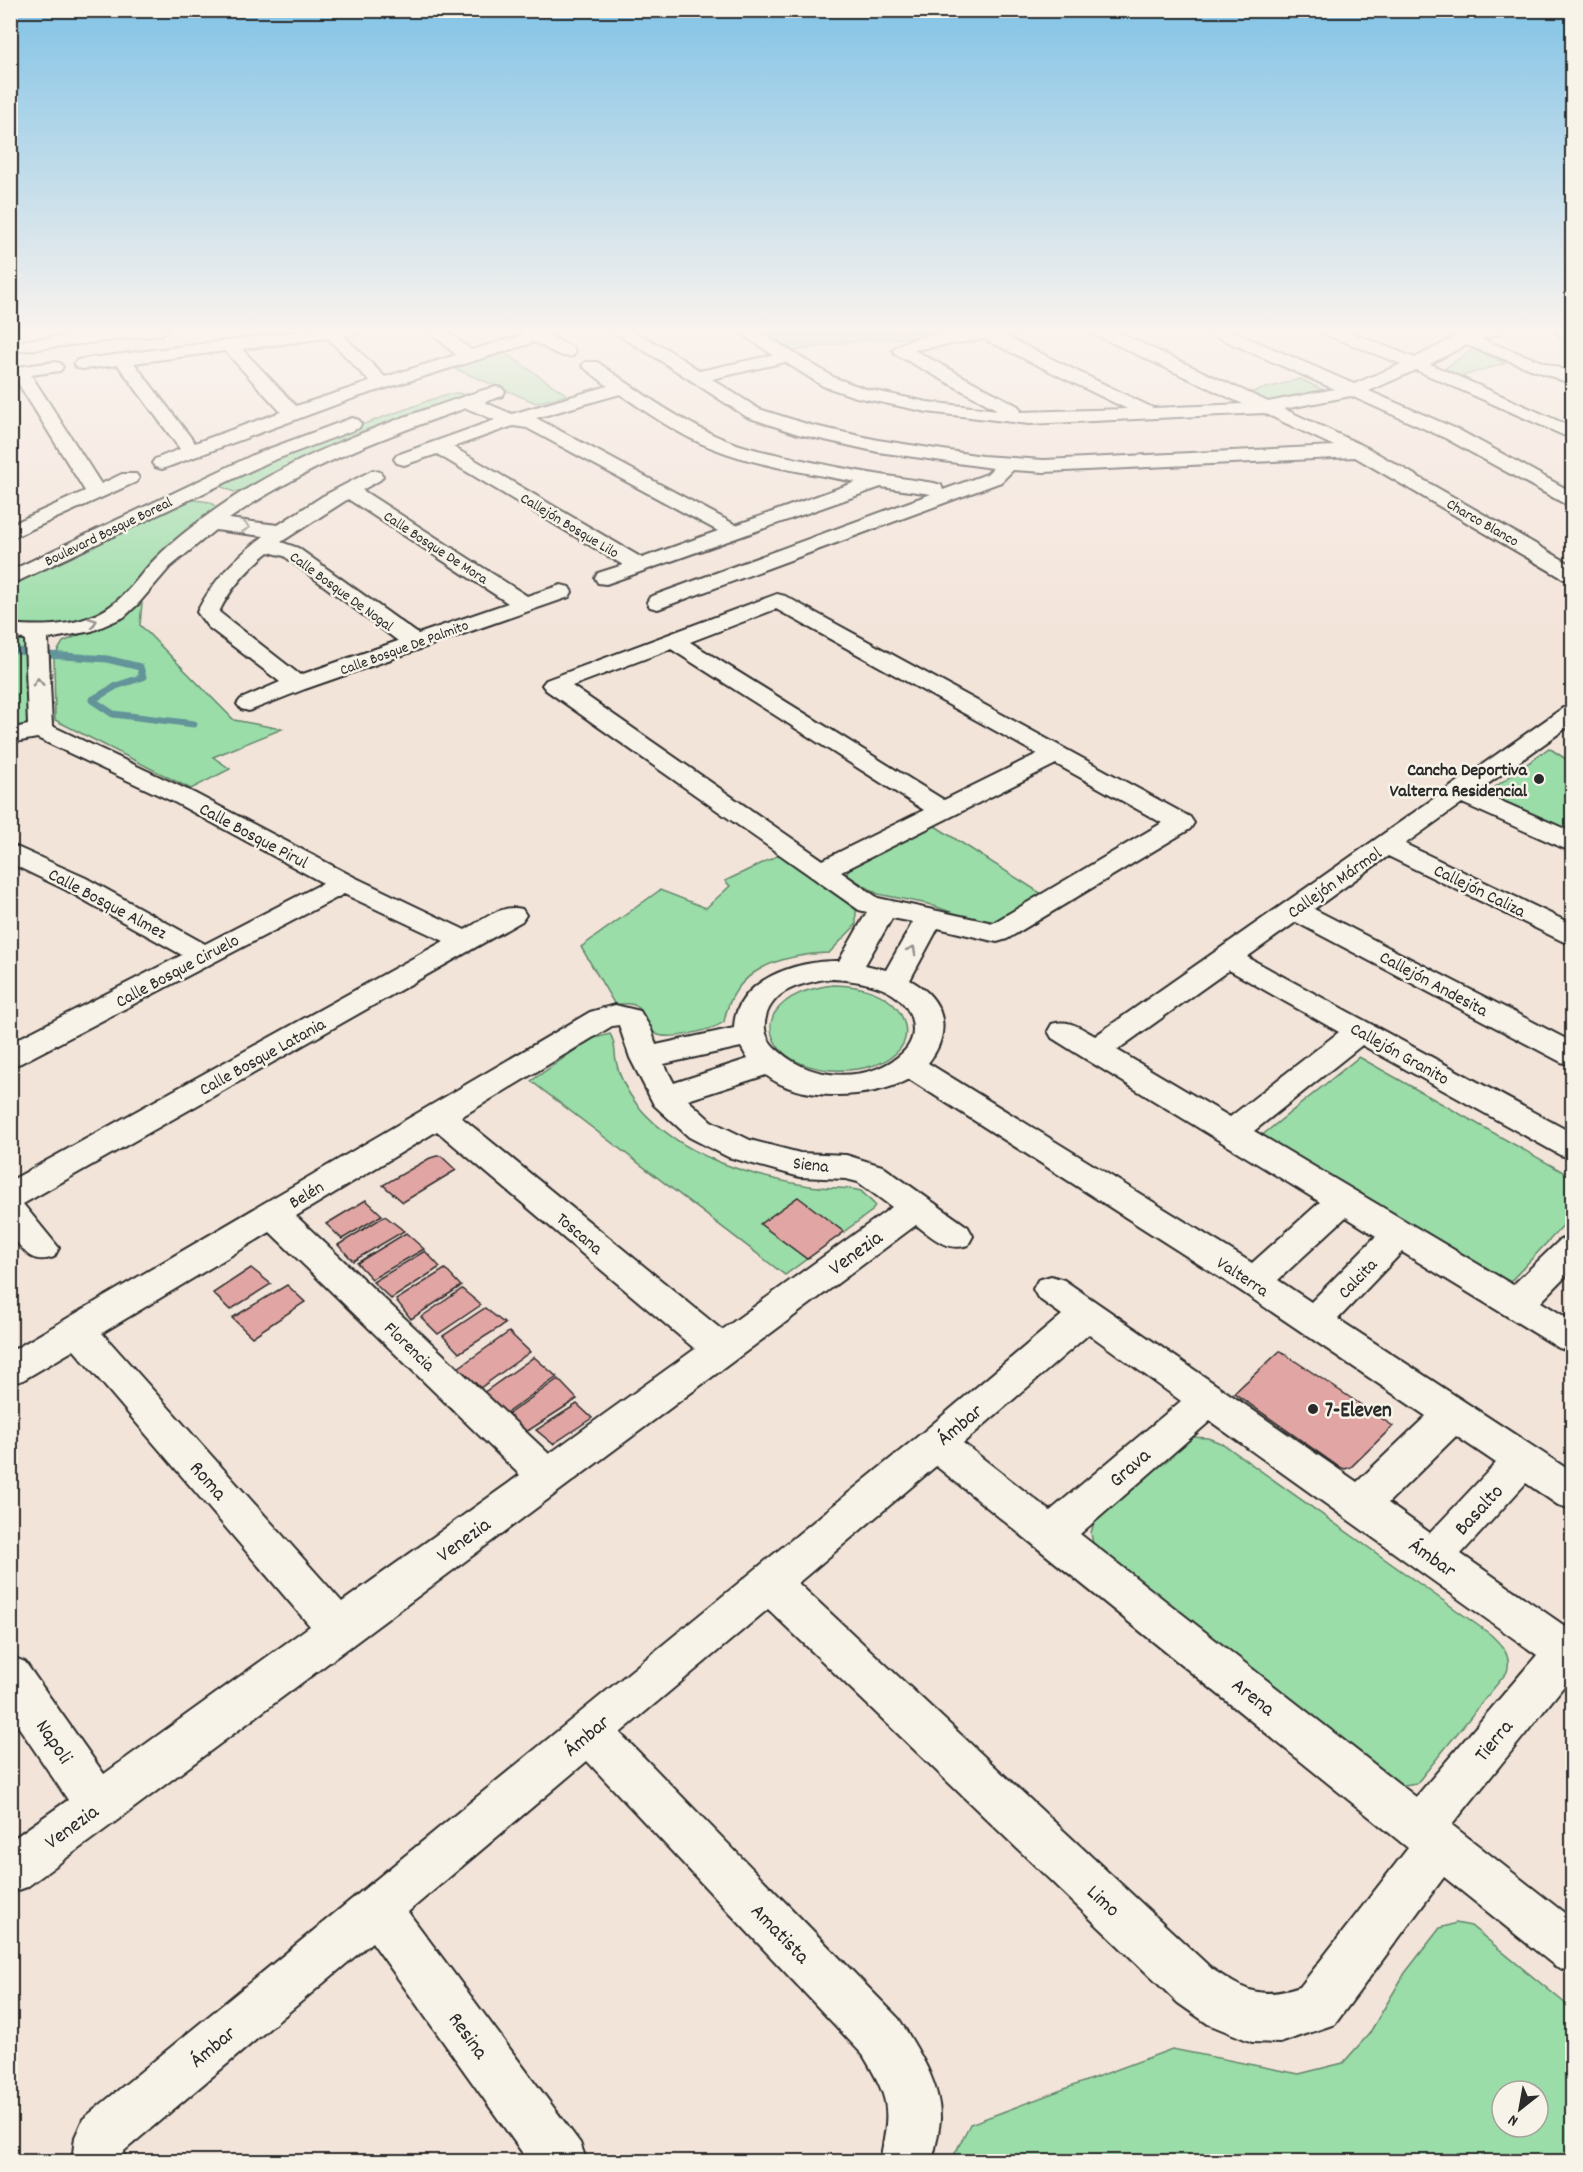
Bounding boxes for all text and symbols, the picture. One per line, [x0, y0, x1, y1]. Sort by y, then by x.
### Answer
street label: Callejón Bosque Lilo [515, 489, 623, 565]
street label: Boulevard Bosque Boreal [41, 492, 177, 573]
street label: Charco Blanco [1442, 494, 1523, 554]
street label: Calle Bosque De Mora [378, 507, 492, 591]
one-way arrow [242, 521, 251, 533]
street label: Calle Bosque De Nogal [284, 547, 398, 638]
street label: Calle Bosque De Palmito [337, 615, 472, 682]
one-way arrow [88, 617, 98, 630]
one-way arrow [32, 677, 45, 686]
place label: Cancha Deportiva Valterra Residencial [1390, 759, 1528, 805]
marker: Cancha Deportiva Valterra Residencial [1532, 772, 1546, 786]
street label: Calle Bosque Pirul [194, 798, 312, 877]
street label: Callejón Mármol [1283, 842, 1388, 926]
street label: Callejón Caliza [1429, 859, 1529, 925]
street label: Calle Bosque Almez [43, 863, 171, 947]
street label: Calle Bosque Ciruelo [112, 929, 244, 1015]
one-way arrow [905, 946, 916, 956]
street label: Callejón Andesita [1374, 946, 1492, 1025]
street label: Calle Bosque Latania [196, 1013, 331, 1103]
street label: Callejón Granito [1345, 1018, 1453, 1093]
street label: Siena [792, 1152, 830, 1181]
street label: Belén [285, 1176, 330, 1216]
street label: Toscana [550, 1208, 607, 1262]
street label: Venezia [824, 1224, 891, 1284]
street label: Valterra [1211, 1252, 1273, 1305]
street label: Calcita [1333, 1254, 1385, 1305]
street label: Florencia [377, 1317, 440, 1379]
place label: 7-Eleven [1325, 1397, 1392, 1427]
street label: Ámbar [931, 1398, 991, 1455]
marker: 7-Eleven [1306, 1402, 1320, 1416]
street label: Grava [1103, 1442, 1159, 1496]
street label: Roma [181, 1456, 233, 1509]
street label: Basalto [1449, 1479, 1512, 1543]
street label: Venezia [432, 1511, 499, 1571]
street label: Ámbar [1401, 1532, 1461, 1587]
street label: Arena [1224, 1672, 1281, 1726]
street label: Ámbar [558, 1709, 618, 1766]
street label: Tierra [1469, 1713, 1523, 1770]
street label: Napoli [27, 1714, 78, 1771]
street label: Venezia [40, 1798, 107, 1858]
street label: Limo [1078, 1879, 1125, 1926]
street label: Amatista [742, 1898, 816, 1973]
street label: Resina [439, 2007, 495, 2067]
street label: Ámbar [184, 2020, 244, 2077]
north arrow [1490, 2079, 1550, 2139]
text: N [1504, 2108, 1523, 2132]

